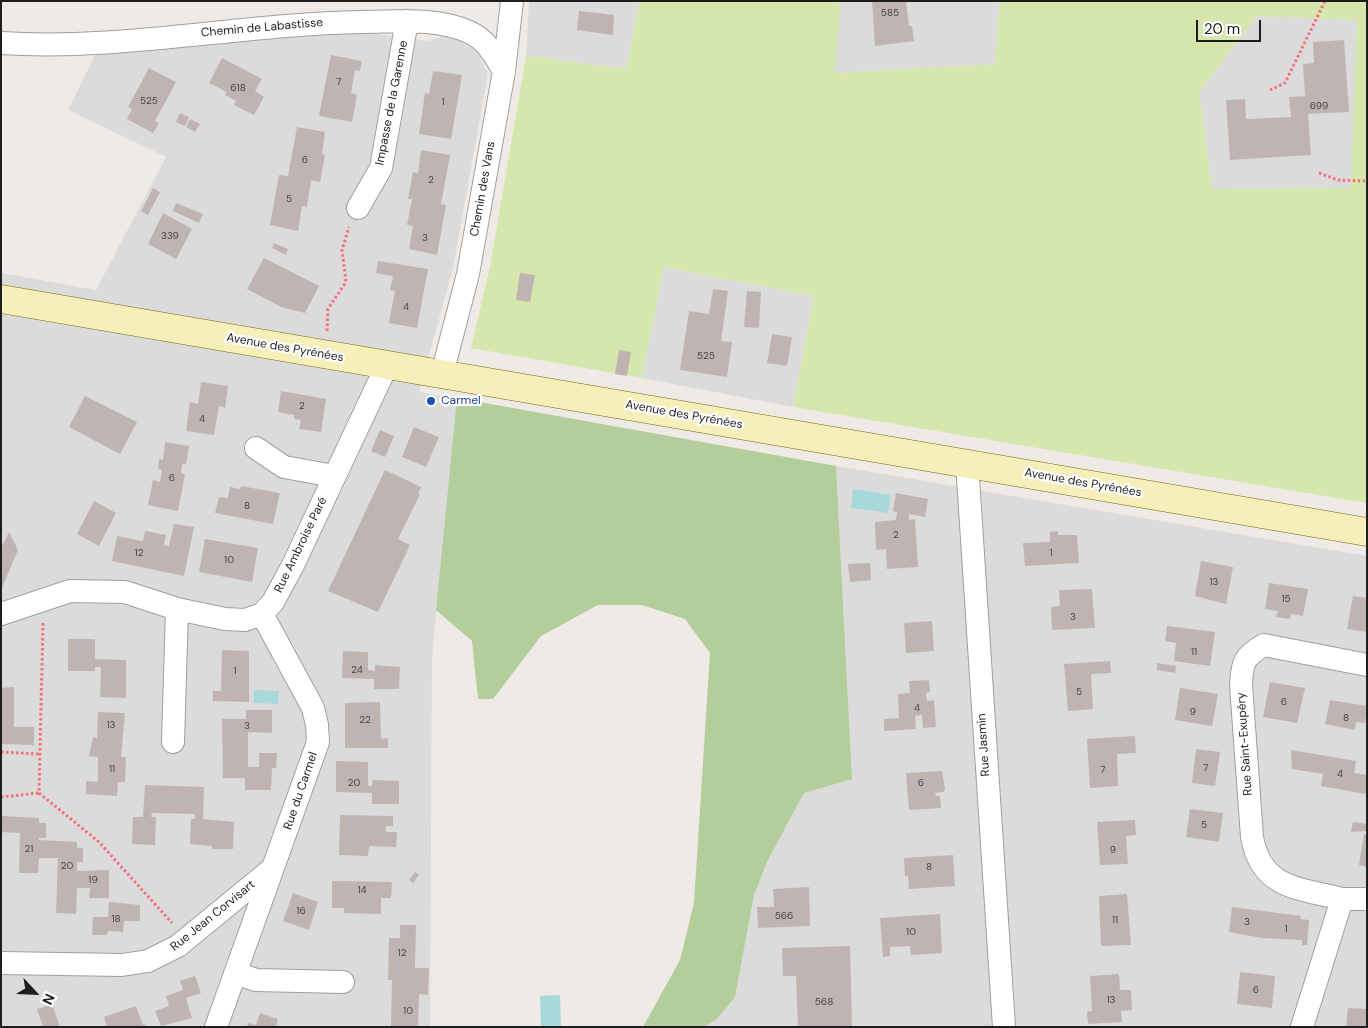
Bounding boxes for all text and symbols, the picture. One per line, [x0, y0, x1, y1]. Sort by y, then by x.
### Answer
house number: 585 [881, 7, 899, 19]
scale bar [1198, 10, 1263, 42]
street label: Chemin de Labastisse [200, 15, 324, 41]
text: 20 m [1204, 19, 1240, 39]
street label: Impasse de la Garenne [373, 39, 411, 167]
house number: 7 [336, 76, 342, 88]
house number: 618 [230, 82, 246, 94]
house number: 525 [140, 95, 158, 107]
house number: 1 [441, 96, 445, 108]
house number: 699 [1310, 100, 1328, 112]
street label: Chemin des Vans [468, 140, 498, 238]
house number: 6 [302, 154, 308, 166]
house number: 2 [428, 174, 434, 186]
house number: 5 [286, 193, 292, 205]
house number: 339 [161, 230, 179, 242]
house number: 3 [422, 232, 428, 244]
house number: 4 [403, 301, 409, 313]
street label: Avenue des Pyrénées [225, 331, 345, 365]
house number: 525 [697, 350, 715, 362]
place label: Carmel [441, 394, 481, 408]
marker: Carmel [425, 395, 437, 407]
street label: Avenue des Pyrénées [624, 398, 744, 432]
house number: 2 [299, 400, 305, 412]
house number: 4 [199, 413, 205, 425]
street label: Avenue des Pyrénées [1023, 466, 1143, 500]
house number: 6 [169, 472, 175, 484]
street label: Rue Ambroise Paré [272, 495, 330, 595]
house number: 8 [244, 500, 250, 512]
house number: 2 [893, 529, 899, 541]
house number: 12 [135, 547, 143, 559]
house number: 1 [1049, 547, 1053, 559]
house number: 10 [224, 554, 234, 566]
house number: 13 [1209, 576, 1219, 588]
house number: 15 [1281, 593, 1291, 605]
house number: 3 [1070, 611, 1076, 623]
house number: 11 [1191, 646, 1197, 658]
house number: 24 [351, 664, 363, 676]
house number: 1 [233, 665, 237, 677]
house number: 5 [1076, 686, 1082, 698]
street label: Rue Saint-Exupéry [1234, 692, 1256, 796]
house number: 6 [1281, 696, 1287, 708]
house number: 4 [914, 702, 920, 714]
house number: 9 [1190, 706, 1196, 718]
house number: 8 [1343, 712, 1349, 724]
street label: Rue Jasmin [975, 713, 993, 777]
house number: 22 [359, 714, 371, 726]
house number: 13 [106, 719, 116, 731]
house number: 3 [244, 720, 250, 732]
street label: Rue du Carmel [281, 750, 321, 832]
house number: 7 [1203, 762, 1209, 774]
house number: 11 [109, 763, 115, 775]
house number: 7 [1100, 764, 1106, 776]
house number: 4 [1337, 768, 1343, 780]
house number: 20 [348, 777, 360, 789]
house number: 6 [918, 777, 924, 789]
house number: 5 [1201, 819, 1207, 831]
house number: 21 [25, 843, 33, 855]
house number: 9 [1110, 844, 1116, 856]
house number: 20 [61, 860, 73, 872]
house number: 8 [926, 861, 932, 873]
house number: 19 [88, 874, 98, 886]
street label: Rue Jean Corvisart [168, 878, 258, 954]
house number: 14 [357, 884, 367, 896]
house number: 16 [296, 905, 306, 917]
house number: 566 [775, 910, 793, 922]
house number: 18 [111, 913, 121, 925]
house number: 11 [1112, 914, 1118, 926]
house number: 3 [1244, 916, 1250, 928]
house number: 1 [1284, 923, 1288, 935]
house number: 10 [906, 926, 916, 938]
house number: 12 [398, 947, 406, 959]
north arrow [10, 968, 60, 1018]
house number: 6 [1253, 984, 1259, 996]
text: N [38, 991, 59, 1008]
house number: 13 [1106, 994, 1116, 1006]
house number: 568 [815, 996, 833, 1008]
house number: 10 [403, 1005, 413, 1017]

